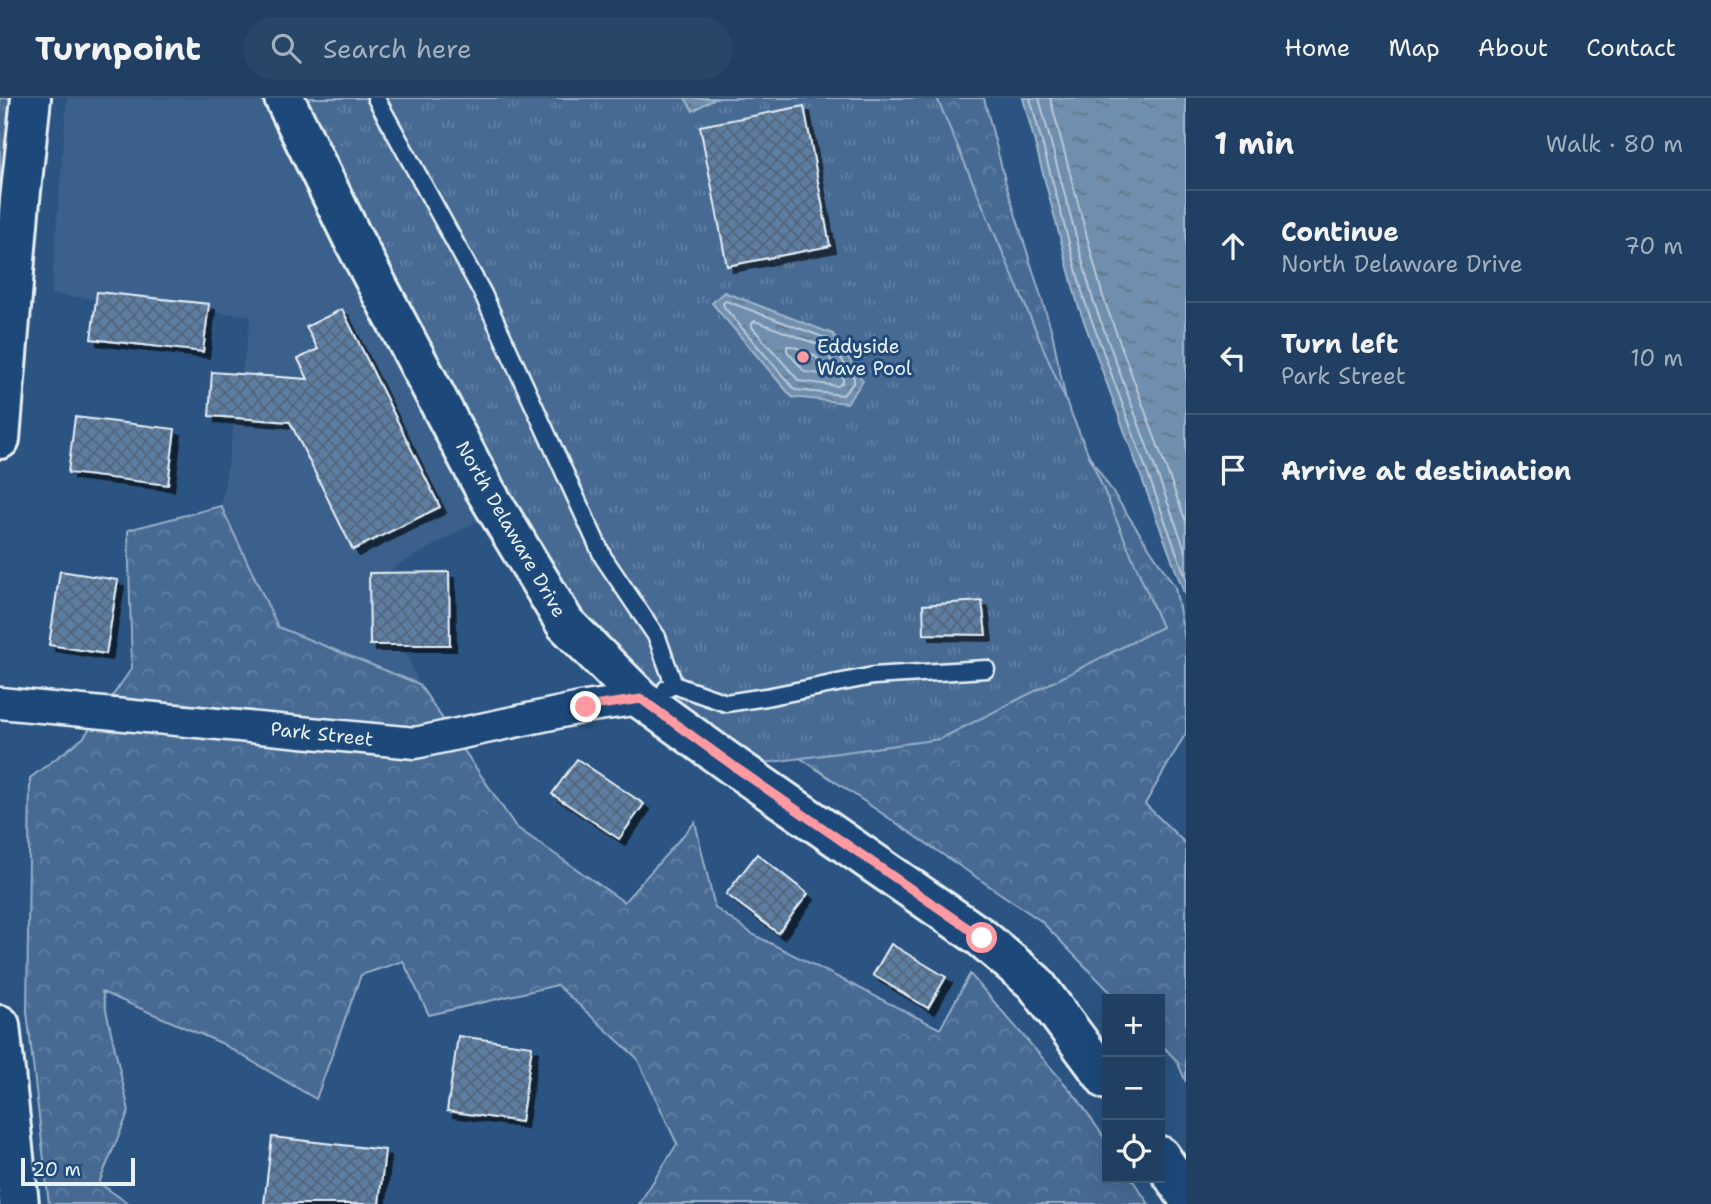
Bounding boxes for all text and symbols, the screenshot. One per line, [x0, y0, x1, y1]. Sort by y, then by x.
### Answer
search box [243, 17, 733, 80]
text: Turnpoint [35, 26, 201, 71]
icon: search [267, 29, 305, 67]
text: Search here [323, 31, 472, 66]
text: Home [1284, 32, 1350, 64]
text: Map [1388, 32, 1440, 64]
text: About [1478, 32, 1548, 64]
text: Contact [1586, 32, 1676, 64]
text: 1 min [1214, 123, 1294, 164]
text: Walk · 80 m [1546, 129, 1683, 159]
text: Continue [1281, 214, 1399, 249]
icon: ahead [1214, 227, 1252, 265]
text: 70 m [1624, 231, 1683, 261]
text: North Delaware Drive [1281, 249, 1523, 279]
text: Turn left [1281, 326, 1398, 361]
place label: Eddyside Wave Pool [817, 334, 912, 381]
icon: left [1214, 339, 1252, 377]
text: 10 m [1630, 343, 1683, 373]
marker: Eddyside Wave Pool [795, 349, 811, 365]
text: Park Street [1281, 361, 1406, 391]
street label: North Delaware Drive [450, 436, 572, 622]
icon: arrive [1214, 451, 1252, 489]
text: Arrive at destination [1281, 453, 1571, 488]
route end [570, 691, 601, 722]
street label: Park Street [269, 716, 375, 752]
route start [966, 922, 997, 953]
map controls [1102, 994, 1165, 1183]
button: + [1102, 994, 1165, 1057]
button: − [1102, 1057, 1165, 1120]
button: locate [1102, 1120, 1165, 1183]
scale bar [21, 1155, 135, 1187]
text: 20 m [32, 1157, 81, 1182]

